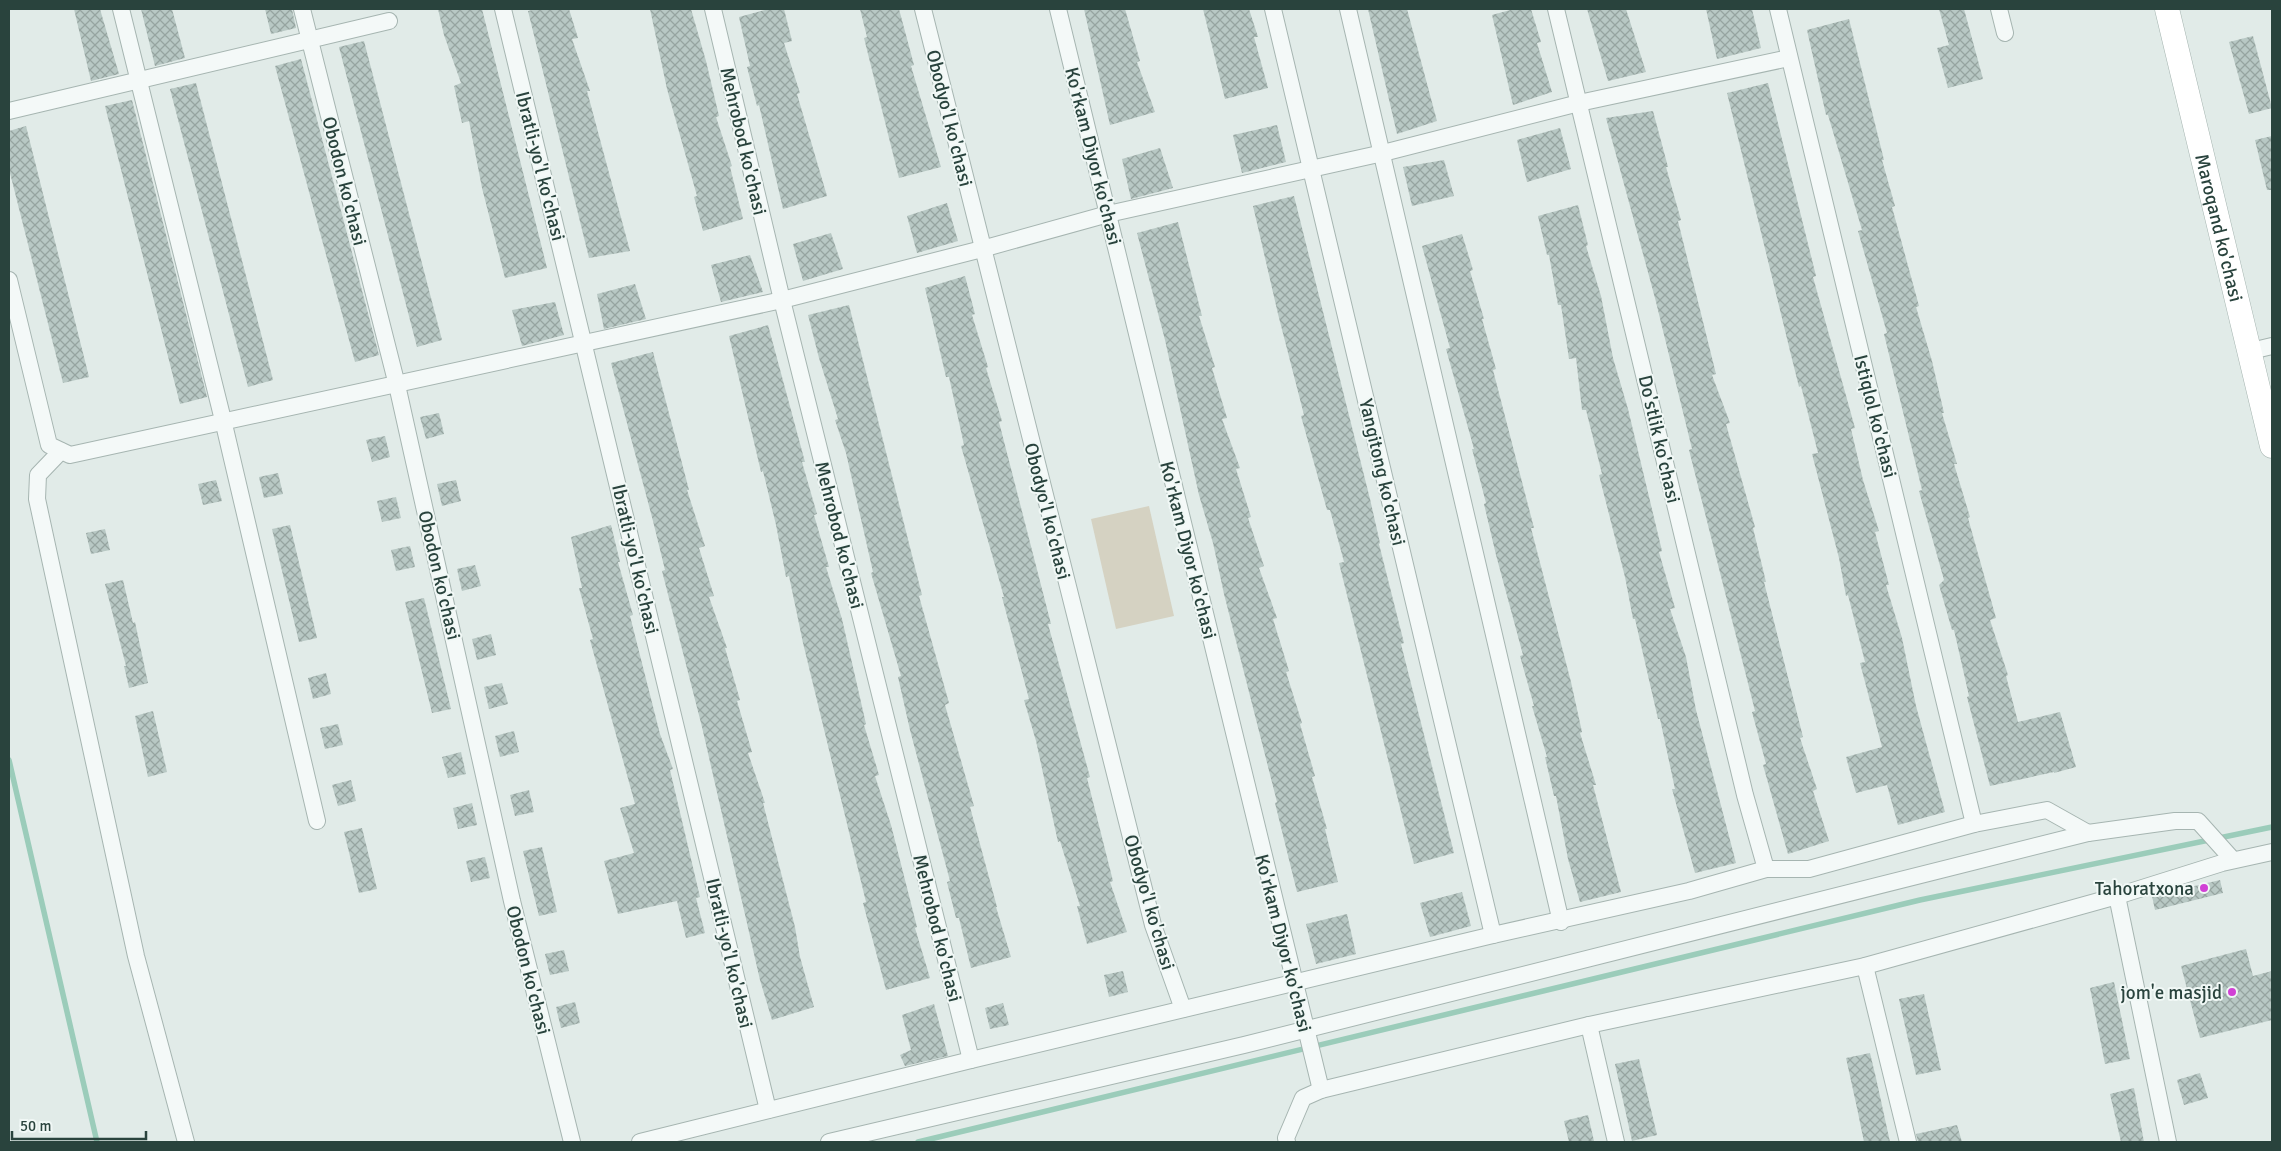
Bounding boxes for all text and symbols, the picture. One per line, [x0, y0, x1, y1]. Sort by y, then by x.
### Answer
street label: Obodyo'l ko'chasi [920, 47, 978, 189]
street label: Mehrobod ko'chasi [714, 65, 772, 218]
street label: Ko'rkam Diyor ko'chasi [1059, 65, 1127, 248]
street label: Ibratli-yo'l ko'chasi [510, 89, 570, 244]
street label: Obodon ko'chasi [316, 114, 372, 248]
street label: Maroqand ko'chasi [2189, 152, 2248, 304]
street label: Istiqlol ko'chasi [1848, 352, 1902, 480]
street label: Do'stlik ko'chasi [1633, 373, 1685, 506]
street label: Yangitong ko'chasi [1353, 396, 1411, 548]
street label: Obodyo'l ko'chasi [1018, 440, 1076, 582]
street label: Mehrobod ko'chasi [809, 459, 869, 612]
street label: Ko'rkam Diyor ko'chasi [1154, 459, 1222, 642]
street label: Ibratli-yo'l ko'chasi [606, 482, 664, 637]
street label: Obodon ko'chasi [412, 508, 466, 642]
street label: Obodyo'l ko'chasi [1118, 832, 1180, 973]
street label: Mehrobod ko'chasi [907, 852, 967, 1005]
street label: Ko'rkam Diyor ko'chasi [1249, 852, 1317, 1035]
street label: Ibratli-yo'l ko'chasi [700, 876, 758, 1031]
place label: Tahoratxona [2095, 877, 2194, 901]
marker: Tahoratxona [2198, 882, 2210, 894]
street label: Obodon ko'chasi [500, 903, 556, 1037]
place label: jom'e masjid [2120, 981, 2222, 1005]
marker: jom'e masjid [2226, 986, 2238, 998]
scale bar [12, 1108, 146, 1140]
text: 50 m [20, 1117, 51, 1135]

